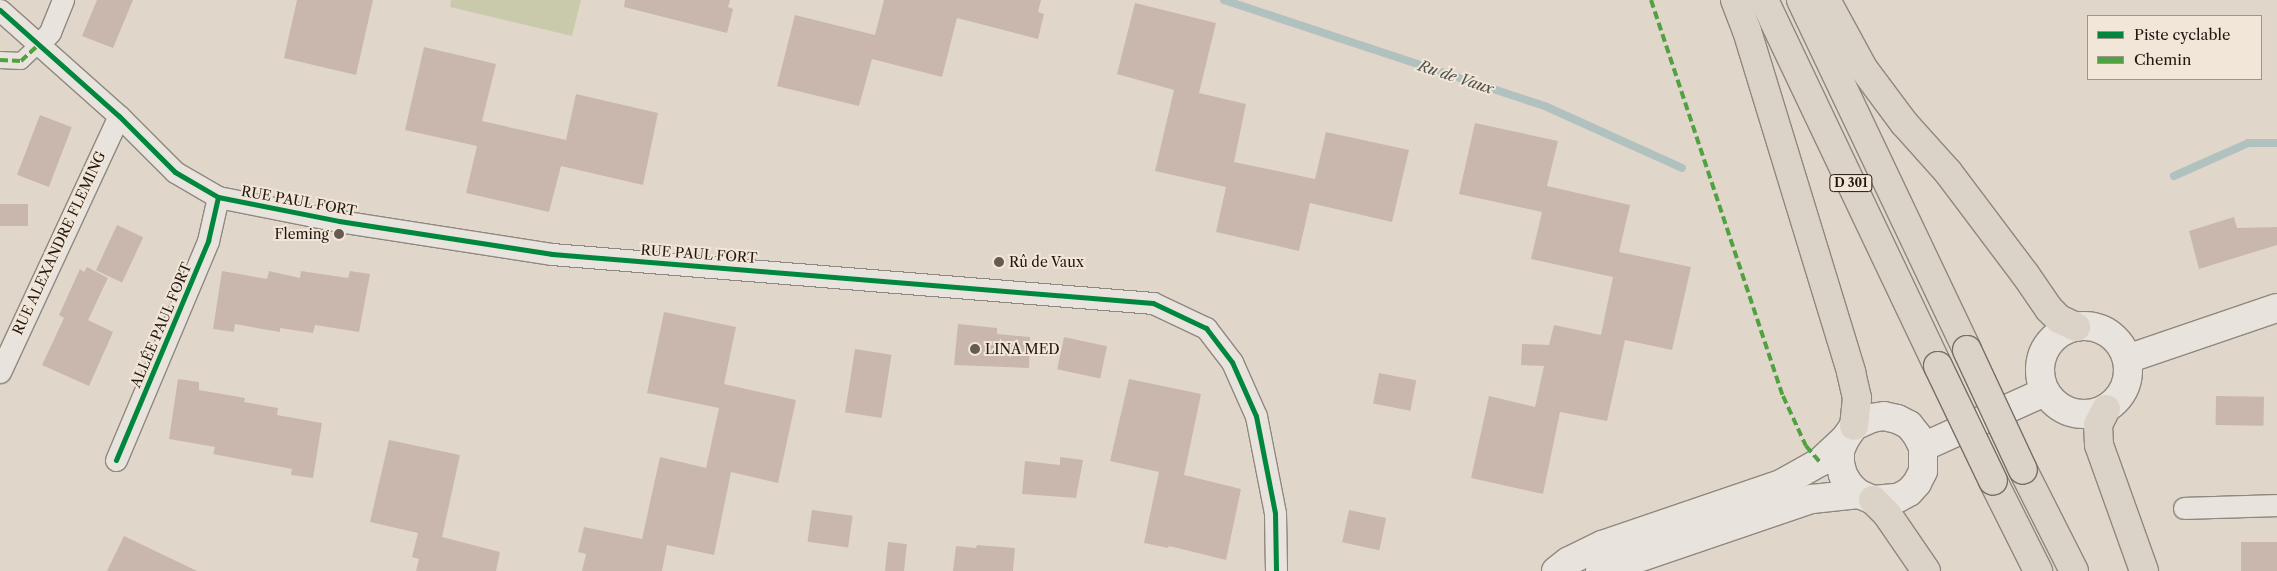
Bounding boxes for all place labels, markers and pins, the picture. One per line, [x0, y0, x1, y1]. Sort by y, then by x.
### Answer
place label: Fleming [274, 226, 329, 242]
marker: Fleming [333, 228, 345, 240]
place label: Rû de Vaux [1009, 254, 1084, 270]
marker: Rû de Vaux [993, 256, 1005, 268]
place label: LINA MED [985, 341, 1060, 357]
marker: LINA MED [969, 343, 981, 355]

